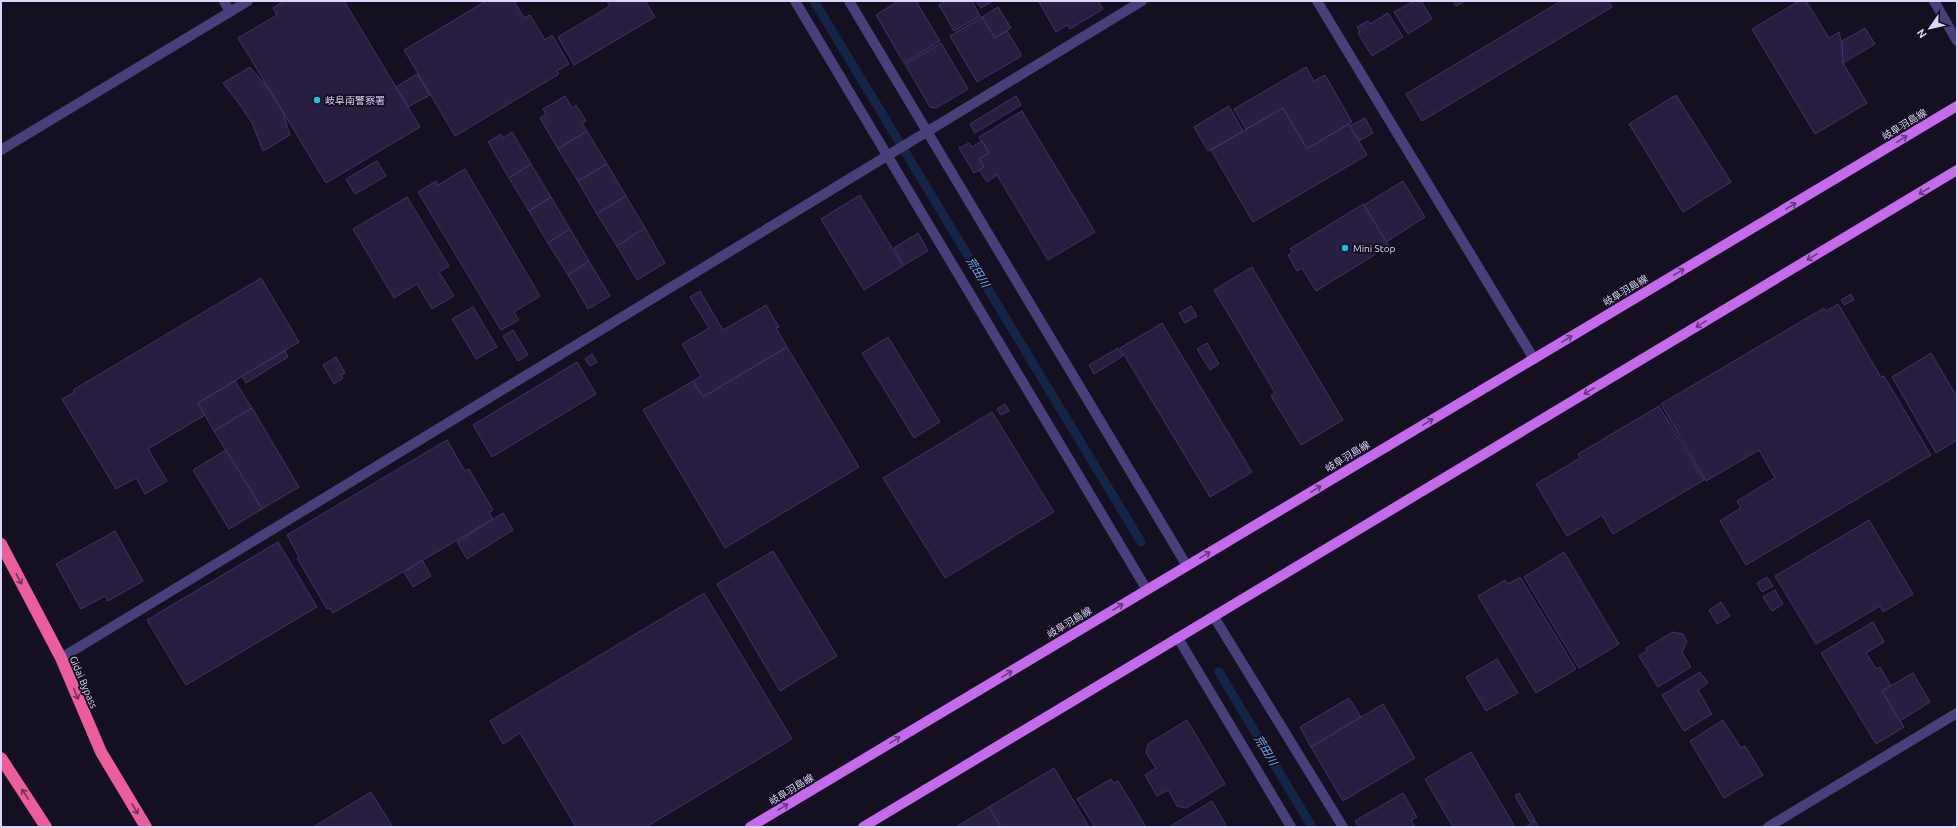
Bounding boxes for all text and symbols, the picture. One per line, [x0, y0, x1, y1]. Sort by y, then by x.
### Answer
north arrow [1910, 8, 1950, 48]
text: N [1914, 27, 1929, 40]
marker: 岐阜南警察署 [312, 95, 322, 105]
place label: 岐阜南警察署 [325, 95, 385, 106]
street label: 岐阜羽島線 [1880, 107, 1929, 142]
one-way arrow [1896, 135, 1908, 143]
one-way arrow [1918, 187, 1930, 195]
one-way arrow [1784, 201, 1796, 209]
marker: Mini Stop [1340, 243, 1350, 253]
place label: Mini Stop [1353, 243, 1396, 254]
one-way arrow [1806, 254, 1818, 262]
water label: 荒田川 [964, 255, 992, 290]
one-way arrow [1673, 268, 1685, 276]
street label: 岐阜羽島線 [1601, 273, 1650, 308]
one-way arrow [1695, 321, 1707, 329]
one-way arrow [1561, 334, 1573, 342]
one-way arrow [1583, 388, 1595, 396]
one-way arrow [1422, 417, 1434, 425]
street label: 岐阜羽島線 [1323, 439, 1372, 474]
one-way arrow [1310, 484, 1322, 492]
one-way arrow [1199, 551, 1211, 559]
one-way arrow [16, 572, 23, 584]
one-way arrow [1112, 603, 1123, 611]
street label: 岐阜羽島線 [1045, 605, 1094, 640]
street label: Gidai Bypass [68, 654, 99, 710]
one-way arrow [1001, 669, 1013, 677]
one-way arrow [73, 687, 80, 699]
water label: 荒田川 [1252, 733, 1280, 768]
one-way arrow [889, 736, 901, 744]
street label: 岐阜羽島線 [767, 772, 816, 807]
one-way arrow [21, 789, 29, 800]
one-way arrow [132, 803, 140, 815]
one-way arrow [777, 803, 788, 811]

